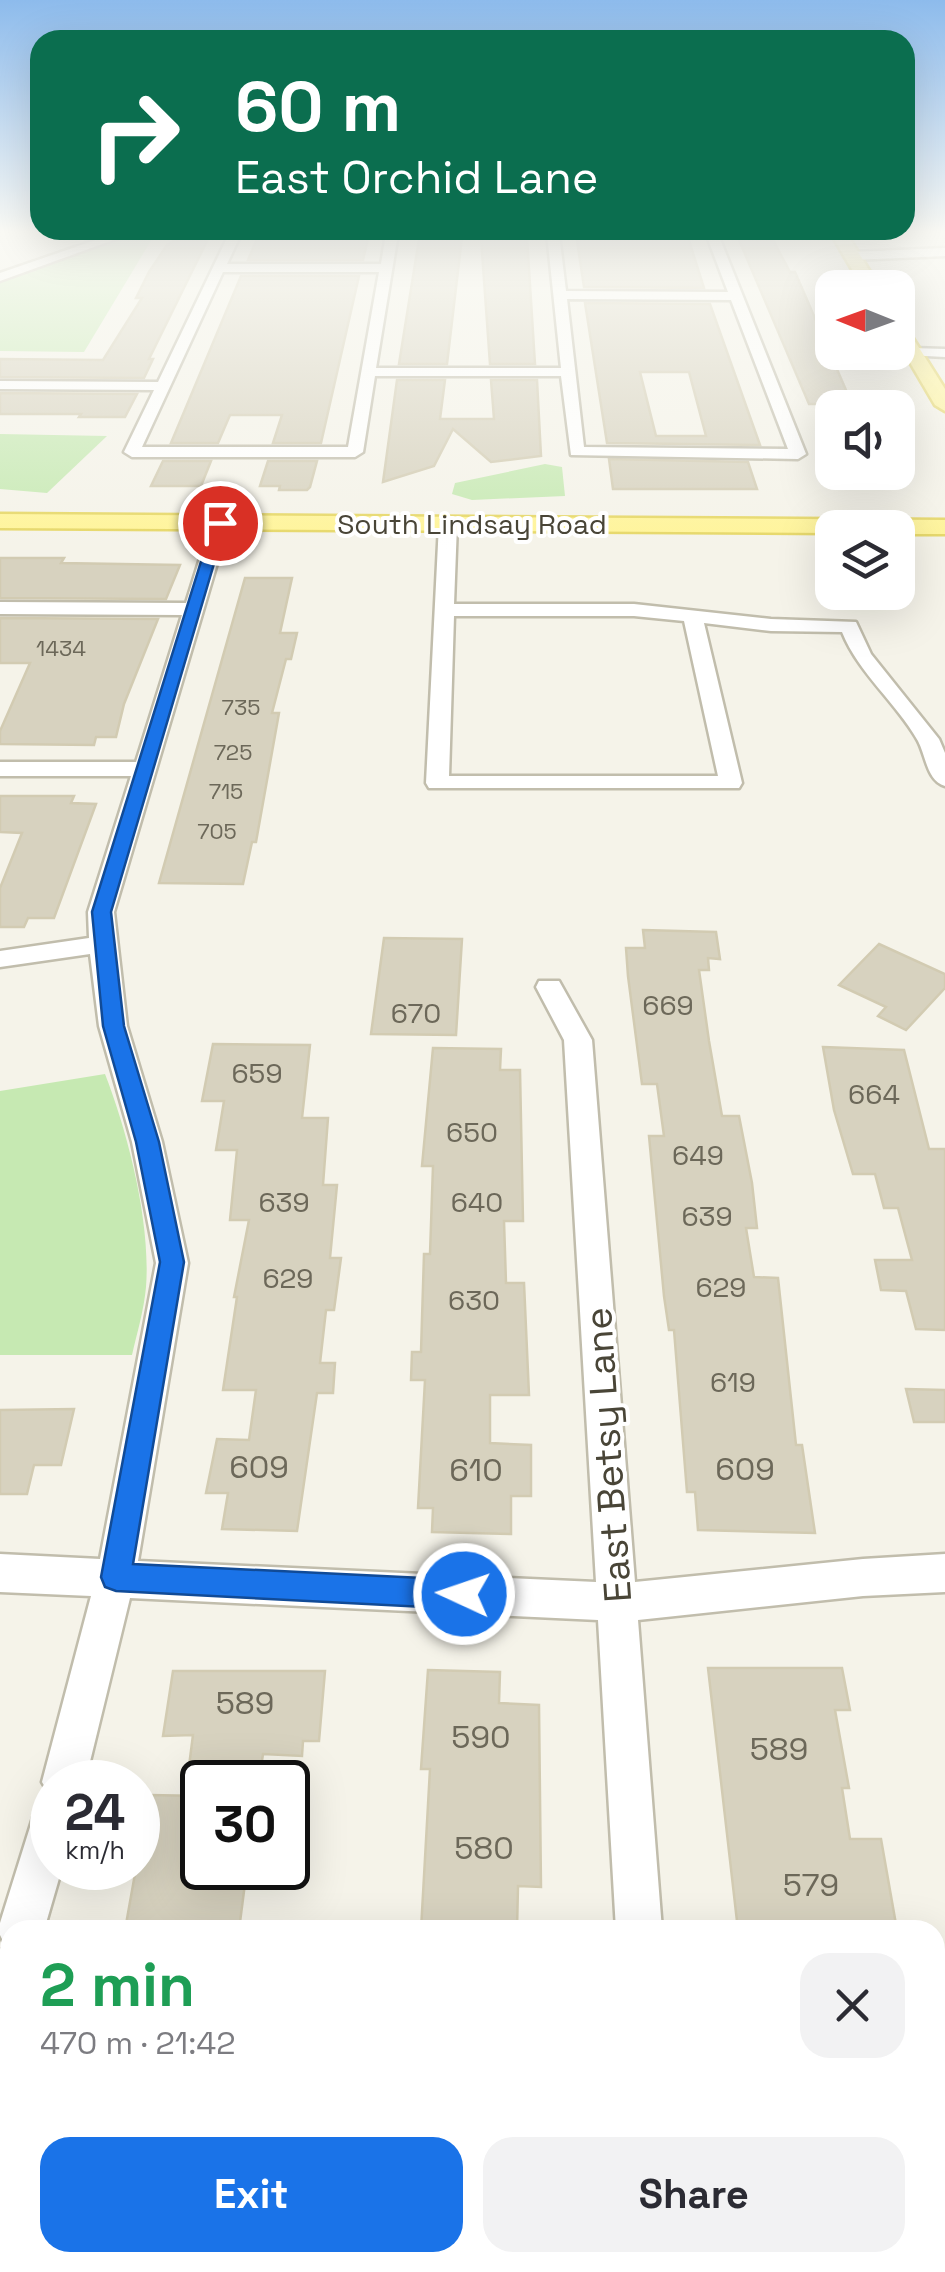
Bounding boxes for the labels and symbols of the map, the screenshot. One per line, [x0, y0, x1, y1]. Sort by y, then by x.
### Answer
north arrow [815, 270, 915, 370]
pin [178, 481, 263, 566]
street label: South Lindsay Road [337, 506, 607, 542]
house number: 1434 [36, 634, 86, 662]
house number: 735 [222, 693, 260, 721]
house number: 725 [214, 738, 252, 766]
house number: 715 [209, 777, 243, 805]
house number: 705 [197, 817, 237, 845]
house number: 669 [642, 987, 694, 1023]
house number: 670 [391, 995, 441, 1031]
house number: 659 [231, 1055, 283, 1091]
house number: 664 [848, 1076, 900, 1112]
house number: 650 [446, 1114, 498, 1150]
house number: 649 [672, 1137, 724, 1173]
house number: 639 [258, 1184, 310, 1220]
house number: 640 [451, 1184, 503, 1220]
house number: 639 [681, 1198, 733, 1234]
house number: 629 [263, 1260, 313, 1296]
house number: 629 [696, 1269, 746, 1305]
house number: 630 [448, 1282, 500, 1318]
street label: East Betsy Lane [574, 1306, 642, 1604]
house number: 619 [710, 1364, 756, 1400]
house number: 609 [229, 1447, 289, 1487]
house number: 609 [715, 1449, 775, 1489]
house number: 610 [449, 1450, 503, 1490]
position arrow [412, 1542, 516, 1646]
house number: 589 [216, 1683, 274, 1723]
house number: 590 [451, 1717, 511, 1757]
house number: 589 [750, 1729, 808, 1769]
speed limit sign: 30 [180, 1760, 310, 1890]
house number: 580 [454, 1828, 514, 1868]
house number: 579 [783, 1865, 839, 1905]

